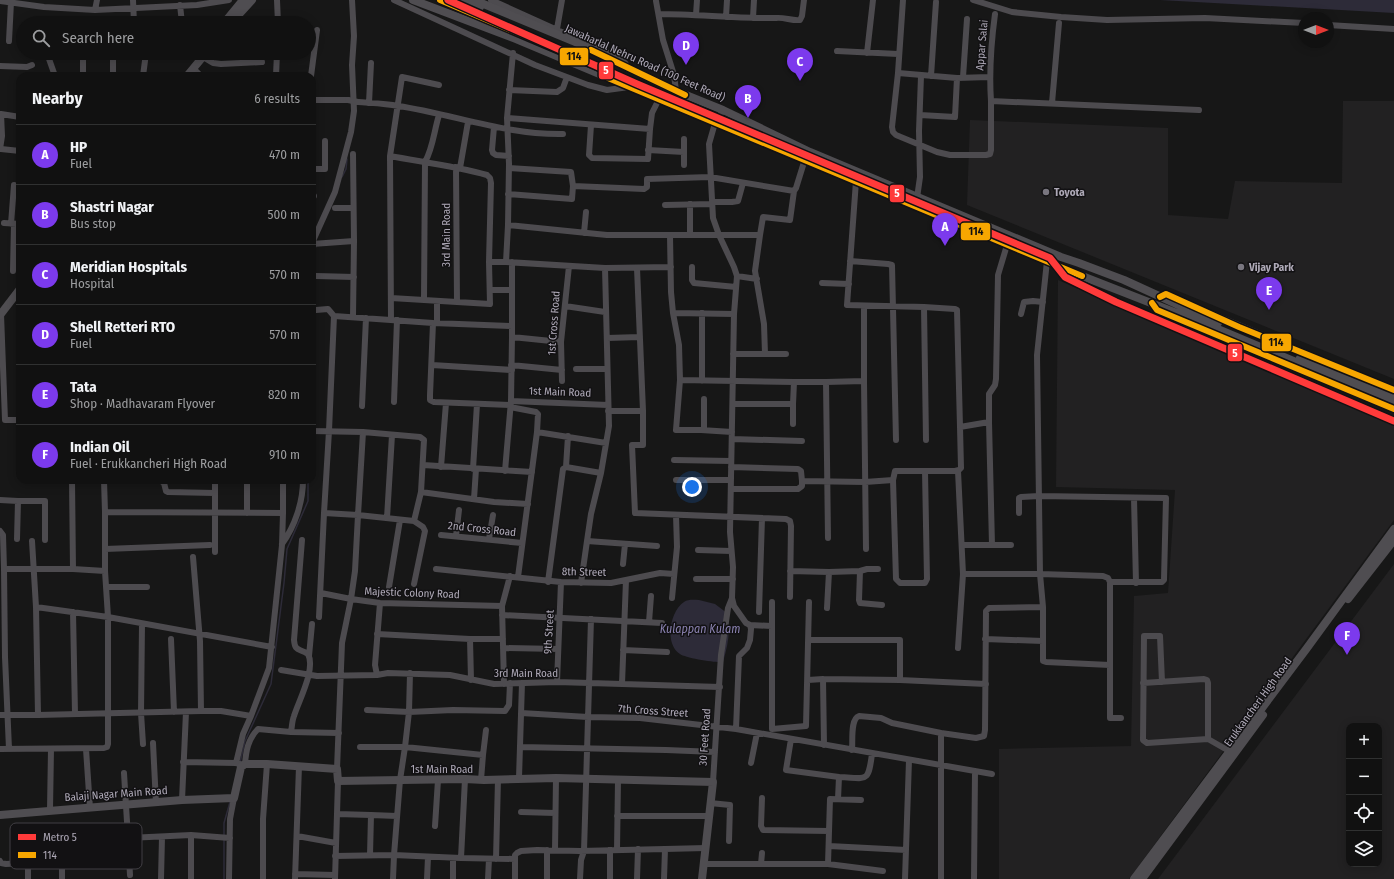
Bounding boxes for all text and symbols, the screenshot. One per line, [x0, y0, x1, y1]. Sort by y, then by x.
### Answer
north arrow [1298, 12, 1334, 48]
search box [16, 16, 316, 60]
street label: Appar Salai [973, 19, 991, 71]
street label: Jawaharlal Nehru Road (100 Feet Road) [563, 22, 727, 104]
icon: search [30, 27, 52, 49]
text: Search here [62, 29, 134, 47]
pin: D [673, 32, 699, 65]
line badge: 114 [559, 47, 589, 66]
pin: C [787, 48, 813, 81]
text: 114 [567, 50, 582, 63]
line badge: 5 [598, 61, 614, 80]
text: 5 [603, 64, 609, 77]
pin: B [735, 85, 761, 118]
text: Nearby [32, 88, 83, 109]
text: 6 results [254, 91, 300, 106]
text: HP [70, 138, 87, 156]
text: A [41, 147, 49, 162]
text: 470 m [269, 147, 300, 162]
text: Fuel [70, 156, 92, 171]
line badge: 5 [889, 184, 905, 203]
place label: Toyota [1054, 186, 1085, 199]
text: 5 [894, 187, 900, 200]
marker: Toyota [1041, 187, 1051, 197]
text: Shastri Nagar [70, 198, 154, 216]
street label: 3rd Main Road [440, 203, 453, 267]
text: B [41, 207, 49, 222]
text: 500 m [267, 207, 300, 222]
pin: A [932, 213, 958, 246]
text: Bus stop [70, 216, 116, 231]
line badge: 114 [960, 222, 991, 241]
text: 114 [969, 225, 984, 238]
text: Meridian Hospitals [70, 258, 187, 276]
place label: Vijay Park [1248, 261, 1294, 274]
marker: Vijay Park [1236, 262, 1246, 272]
text: C [42, 267, 48, 282]
text: 570 m [269, 267, 300, 282]
text: Hospital [70, 276, 114, 291]
pin: E [1256, 277, 1282, 310]
street label: 1st Cross Road [545, 290, 563, 356]
text: Shell Retteri RTO [70, 318, 175, 336]
text: D [41, 327, 49, 342]
text: 570 m [269, 327, 300, 342]
line badge: 114 [1261, 333, 1292, 352]
text: Fuel [70, 336, 92, 351]
text: 114 [1269, 336, 1284, 349]
line badge: 5 [1227, 343, 1243, 362]
text: 5 [1232, 347, 1238, 360]
text: Tata [70, 378, 97, 396]
street label: 1st Main Road [529, 384, 591, 400]
text: E [42, 387, 48, 402]
text: 820 m [268, 387, 300, 402]
text: Shop · Madhavaram Flyover [70, 396, 215, 411]
text: Indian Oil [70, 438, 130, 456]
text: F [42, 447, 48, 462]
text: 910 m [269, 447, 300, 462]
text: Fuel · Erukkancheri High Road [70, 456, 227, 471]
your location [682, 477, 702, 497]
street label: 2nd Cross Road [447, 519, 517, 539]
street label: 8th Street [562, 565, 607, 579]
street label: Majestic Colony Road [364, 585, 460, 601]
street label: 9th Street [541, 609, 557, 654]
water label: Kulappan Kulam [660, 622, 740, 636]
pin: F [1334, 622, 1360, 655]
street label: Erukkancheri High Road [1221, 655, 1295, 749]
street label: 3rd Main Road [494, 667, 558, 680]
street label: 7th Cross Street [618, 702, 689, 720]
street label: 30 Feet Road [697, 708, 713, 766]
map controls [1346, 723, 1382, 867]
button: + [1346, 723, 1382, 759]
button: − [1346, 759, 1382, 795]
street label: 1st Main Road [411, 763, 473, 776]
street label: Balaji Nagar Main Road [64, 784, 168, 804]
button: locate [1346, 795, 1382, 831]
legend [10, 823, 142, 869]
text: Metro 5 [43, 831, 77, 844]
button: layers [1346, 831, 1382, 867]
text: 114 [43, 849, 57, 862]

